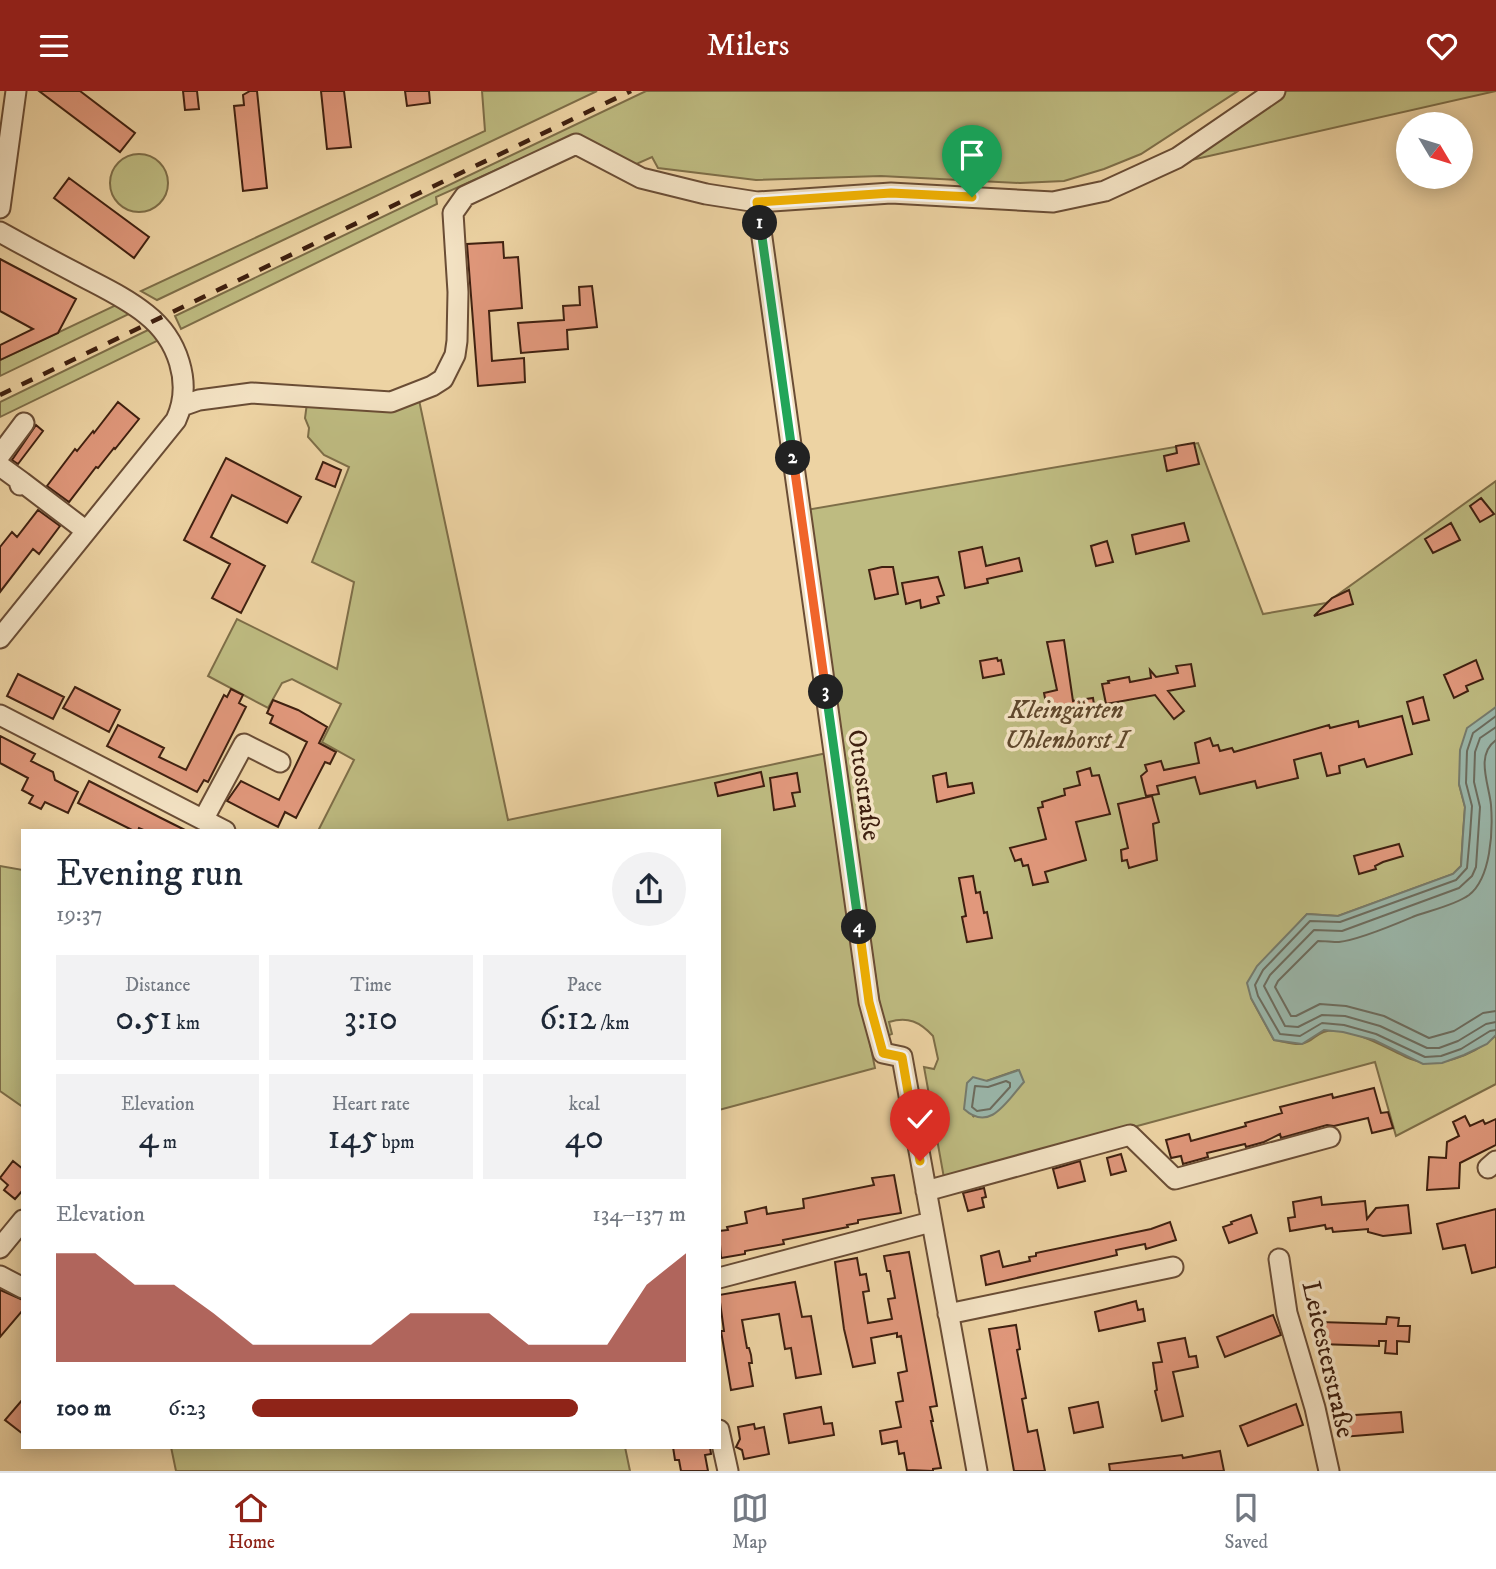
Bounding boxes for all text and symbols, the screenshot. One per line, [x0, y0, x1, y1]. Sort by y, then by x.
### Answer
text: Milers [707, 26, 789, 66]
icon: menu [35, 27, 73, 65]
icon: heart [1423, 27, 1461, 65]
north arrow [1396, 112, 1474, 189]
map controls [1396, 112, 1473, 189]
pin [942, 125, 1002, 197]
icon: arrive [953, 136, 991, 174]
pin: 1 [742, 205, 778, 241]
text: 1 [756, 211, 763, 234]
pin: 2 [776, 441, 810, 475]
text: 2 [788, 446, 797, 469]
pin: 3 [808, 675, 844, 709]
text: 3 [822, 680, 829, 703]
park label: Kleingärten Uhlenhorst I [1005, 694, 1132, 757]
street label: Ottostraße [839, 727, 888, 843]
text: Evening run [56, 850, 243, 898]
button: share [612, 852, 686, 926]
text: 19:37 [56, 900, 103, 929]
pin: 4 [842, 909, 876, 945]
text: 4 [853, 915, 864, 938]
text: Distance [125, 974, 190, 997]
text: Time [350, 974, 392, 997]
text: Pace [567, 974, 602, 997]
text: 0.51 [115, 997, 172, 1041]
text: 3:10 [344, 997, 398, 1041]
text: 6:12 [539, 997, 597, 1041]
text: km [172, 1012, 200, 1035]
text: /km [597, 1012, 629, 1035]
pin [890, 1089, 950, 1161]
text: Elevation [121, 1093, 194, 1116]
text: Heart rate [332, 1093, 410, 1116]
text: kcal [569, 1093, 600, 1116]
icon: check [901, 1100, 939, 1138]
text: 4 [138, 1116, 159, 1160]
text: 145 [328, 1116, 378, 1160]
text: 40 [565, 1116, 604, 1160]
text: m [159, 1131, 177, 1154]
text: bpm [378, 1131, 414, 1154]
text: Elevation [56, 1200, 145, 1229]
text: 134–137 m [592, 1200, 686, 1229]
street label: Leicesterstraße [1293, 1278, 1362, 1441]
text: 100 m [56, 1394, 111, 1423]
text: 6:23 [168, 1394, 206, 1423]
tab: Home [228, 1489, 275, 1554]
tab: Map [731, 1489, 769, 1554]
tab: Saved [1224, 1489, 1268, 1554]

